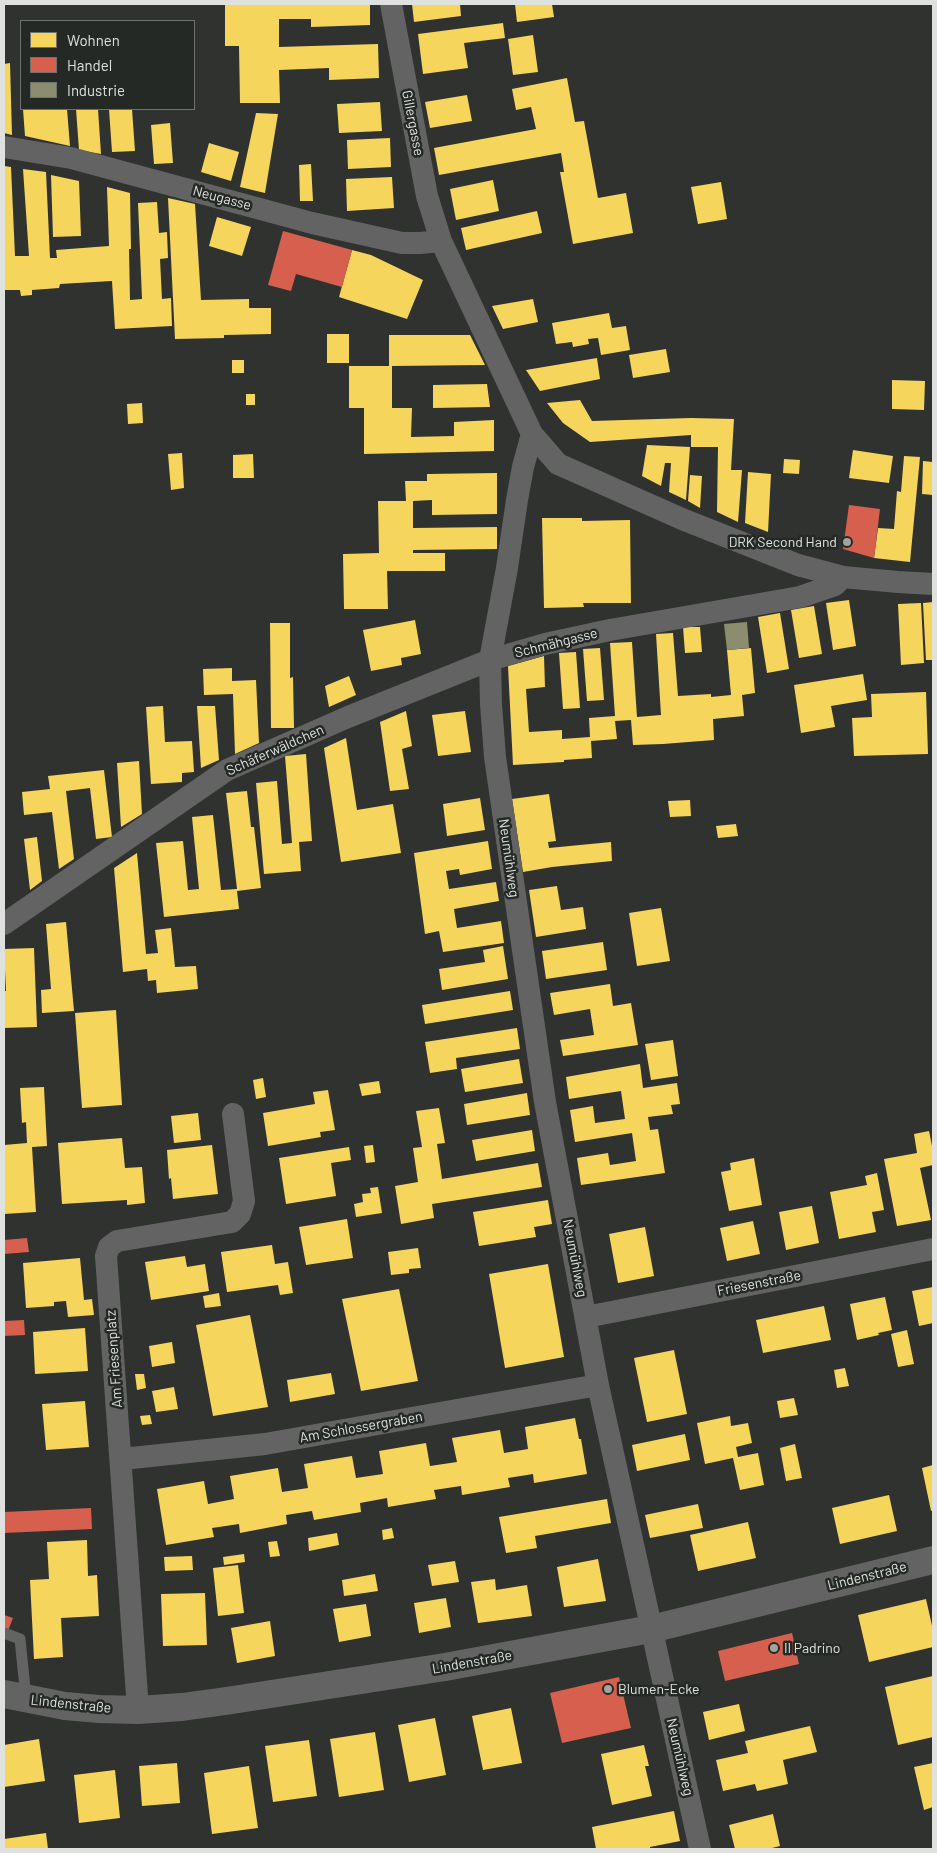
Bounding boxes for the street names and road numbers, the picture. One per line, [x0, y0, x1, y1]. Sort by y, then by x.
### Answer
street label: Gillergasse [398, 89, 428, 157]
street label: Neugasse [191, 182, 253, 214]
street label: Schmähgasse [513, 625, 599, 661]
street label: Schäferwäldchen [224, 721, 326, 779]
street label: Neumühlweg [495, 818, 523, 898]
street label: Neumühlweg [559, 1218, 591, 1298]
street label: Friesenstraße [716, 1267, 802, 1299]
street label: Am Friesenplatz [102, 1310, 126, 1408]
street label: Am Schlossergraben [298, 1408, 424, 1446]
street label: Lindenstraße [826, 1558, 908, 1594]
street label: Lindenstraße [431, 1647, 513, 1677]
street label: Lindenstraße [30, 1691, 112, 1717]
street label: Neumühlweg [663, 1717, 697, 1797]

